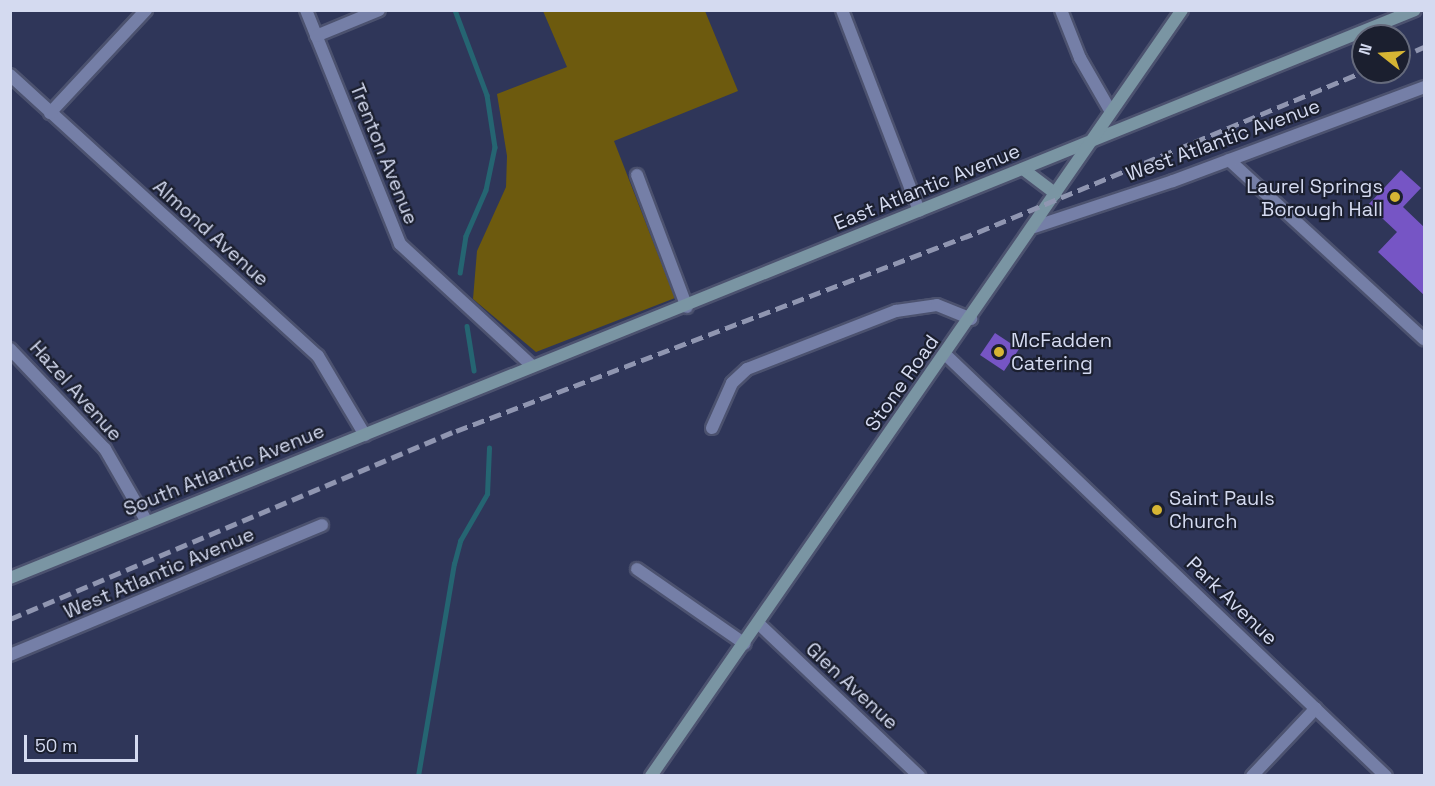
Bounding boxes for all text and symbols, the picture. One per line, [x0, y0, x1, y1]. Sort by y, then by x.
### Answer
north arrow [1351, 24, 1411, 84]
text: N [1354, 41, 1377, 57]
street label: Trenton Avenue [345, 80, 423, 228]
street label: West Atlantic Avenue [1122, 94, 1324, 186]
street label: East Atlantic Avenue [830, 139, 1024, 235]
place label: Laurel Springs Borough Hall [1246, 174, 1383, 221]
street label: Almond Avenue [148, 175, 274, 291]
marker: Laurel Springs Borough Hall [1388, 190, 1402, 204]
place label: McFadden Catering [1011, 328, 1112, 375]
street label: Stone Road [860, 330, 944, 436]
street label: Hazel Avenue [25, 336, 127, 446]
marker: McFadden Catering [992, 345, 1006, 359]
street label: South Atlantic Avenue [120, 419, 328, 521]
place label: Saint Pauls Church [1169, 486, 1275, 533]
marker: Saint Pauls Church [1150, 503, 1164, 517]
street label: West Atlantic Avenue [60, 522, 258, 624]
street label: Park Avenue [1181, 552, 1283, 650]
street label: Glen Avenue [801, 637, 903, 735]
scale bar [27, 723, 141, 761]
text: 50 m [35, 734, 77, 757]

